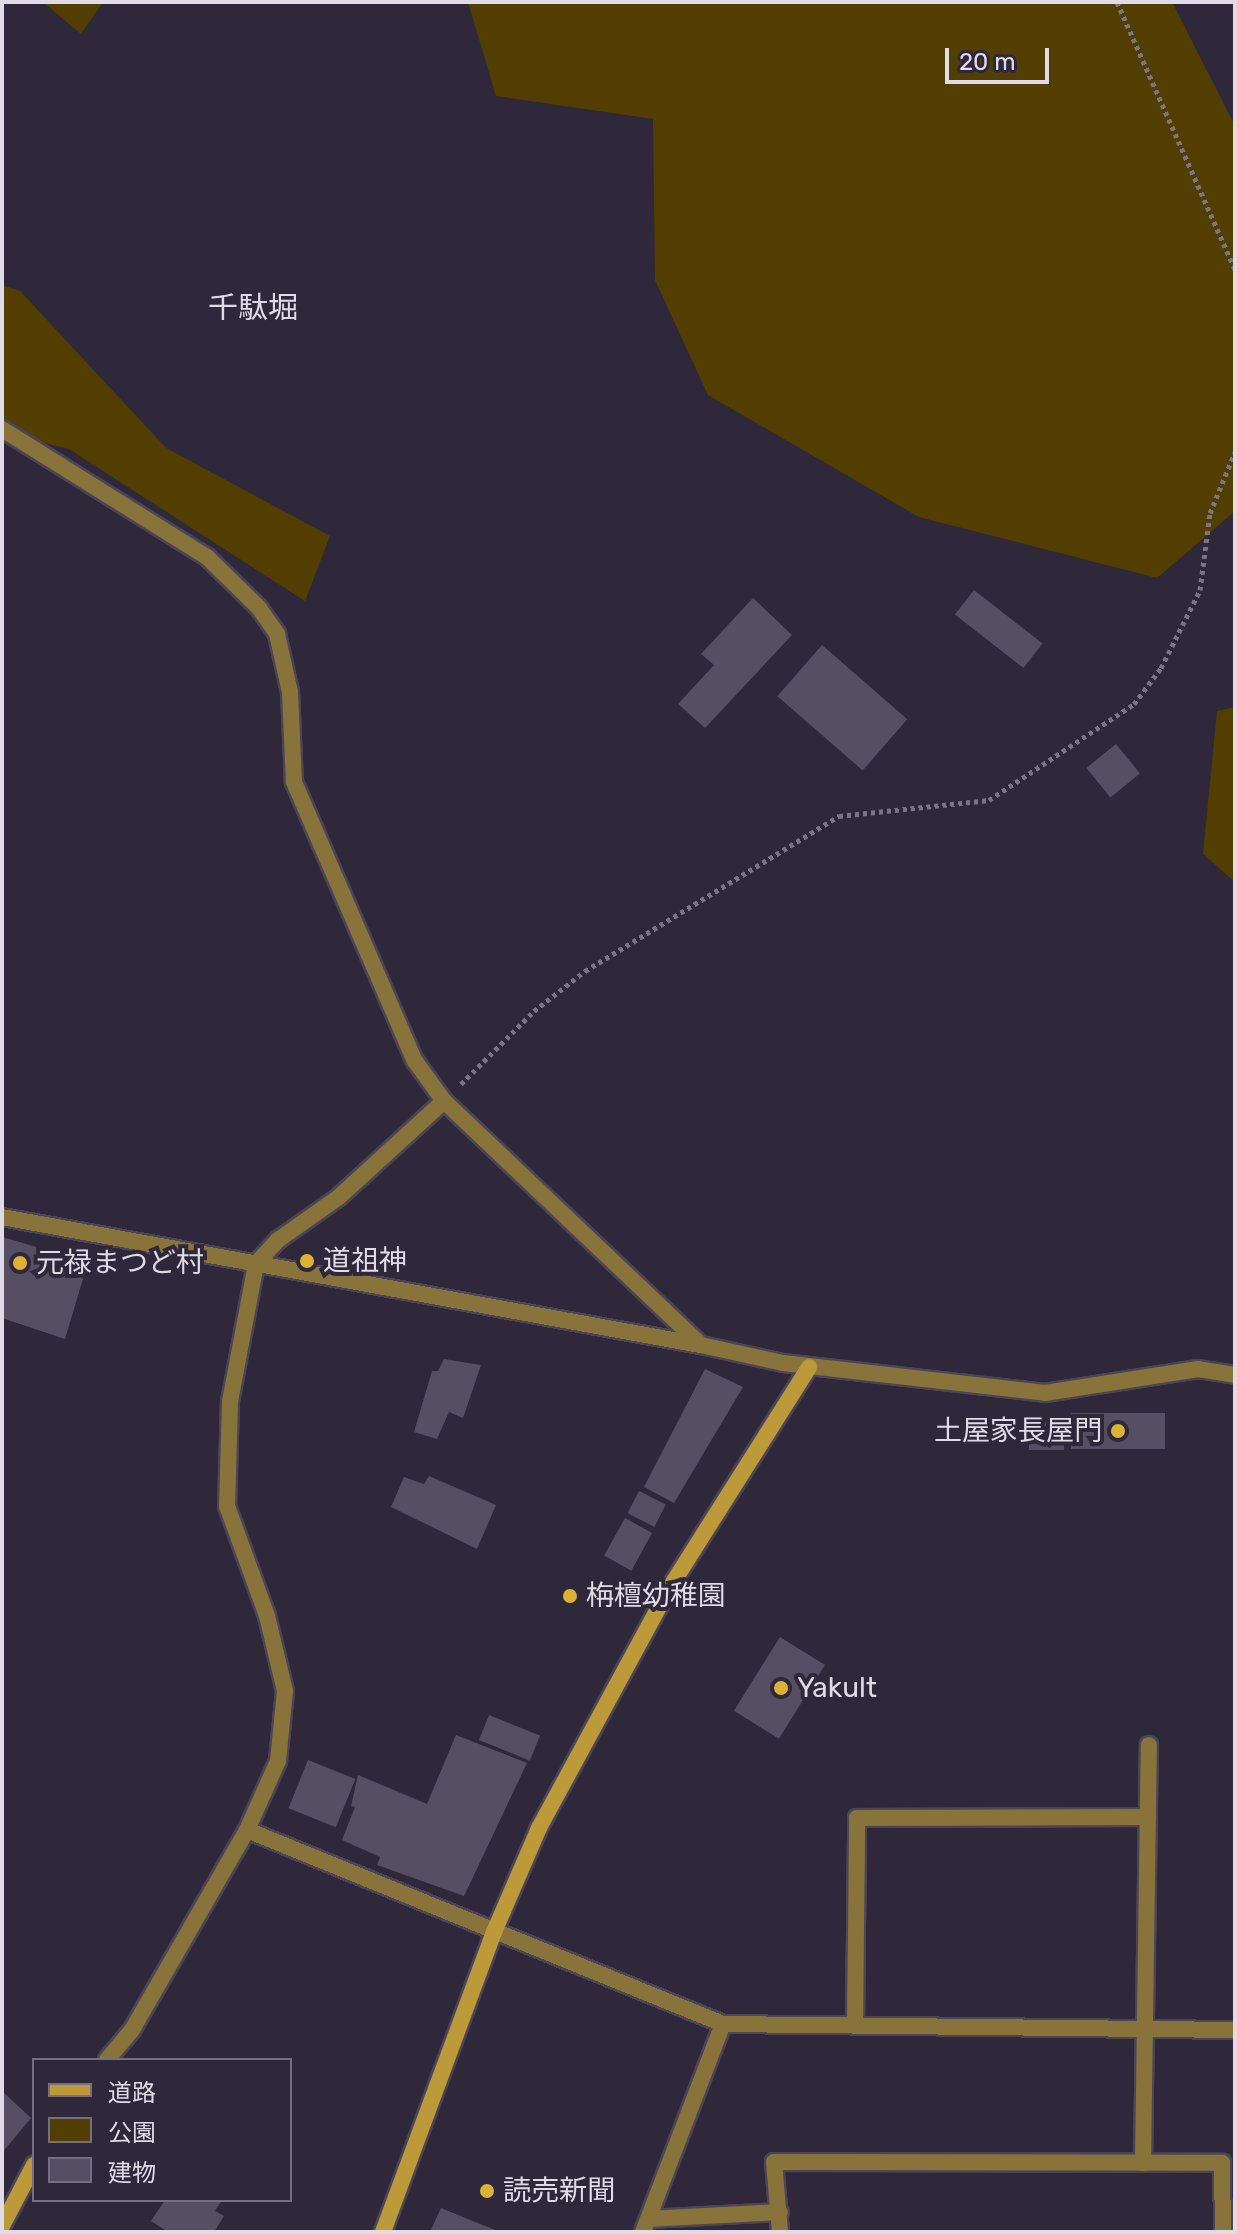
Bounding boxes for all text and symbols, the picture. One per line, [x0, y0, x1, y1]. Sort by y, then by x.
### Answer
scale bar [949, 32, 1053, 82]
text: 20 m [959, 48, 1016, 76]
district label: 千駄堀 [208, 290, 298, 326]
place label: 道祖神 [323, 1244, 407, 1278]
place label: 元禄まつど村 [36, 1246, 204, 1280]
marker: 道祖神 [298, 1252, 316, 1270]
marker: 元禄まつど村 [11, 1254, 29, 1272]
place label: 土屋家長屋門 [934, 1414, 1102, 1448]
marker: 土屋家長屋門 [1109, 1422, 1127, 1440]
place label: 栴檀幼稚園 [586, 1579, 726, 1613]
marker: 栴檀幼稚園 [561, 1587, 579, 1605]
place label: Yakult [797, 1671, 877, 1705]
marker: Yakult [772, 1679, 790, 1697]
legend [32, 2058, 292, 2202]
text: 道路 [108, 2079, 156, 2107]
text: 公園 [108, 2119, 156, 2147]
text: 建物 [108, 2159, 156, 2187]
place label: 読売新聞 [503, 2174, 615, 2208]
marker: 読売新聞 [478, 2182, 496, 2200]

